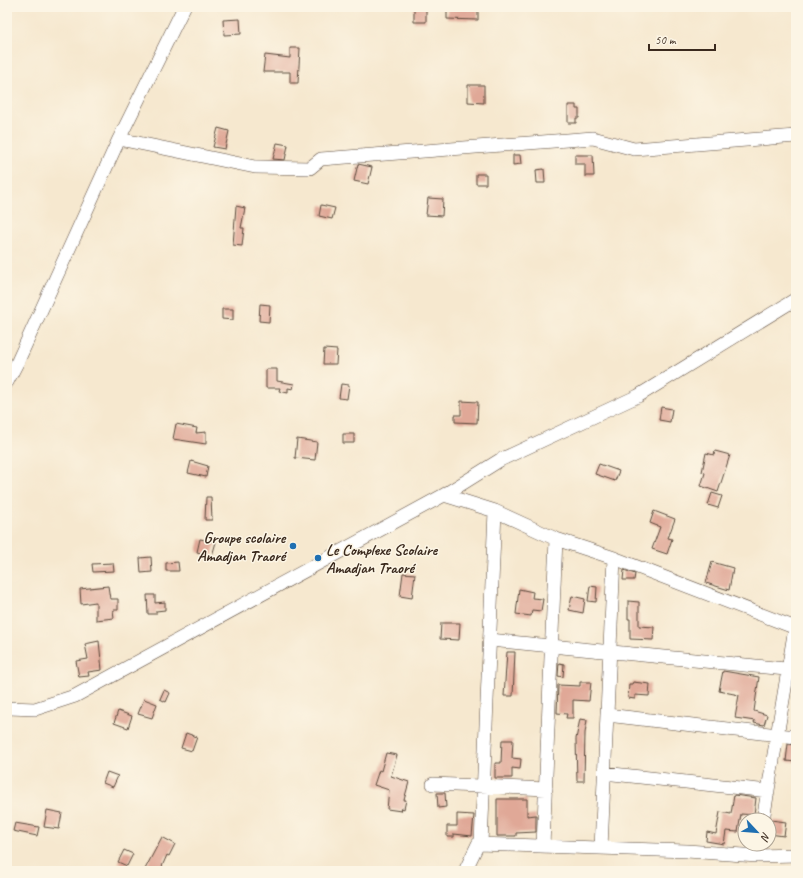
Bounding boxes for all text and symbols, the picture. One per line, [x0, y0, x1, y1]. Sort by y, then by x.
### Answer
scale bar [649, 26, 715, 52]
text: 50 m [655, 32, 677, 48]
place label: Groupe scolaire Amadjan Traoré [197, 528, 288, 566]
place label: Le Complexe Scolaire Amadjan Traoré [326, 540, 439, 578]
marker: Groupe scolaire Amadjan Traoré [288, 541, 298, 551]
marker: Le Complexe Scolaire Amadjan Traoré [313, 553, 323, 563]
north arrow [737, 812, 777, 852]
text: N [757, 830, 774, 844]

